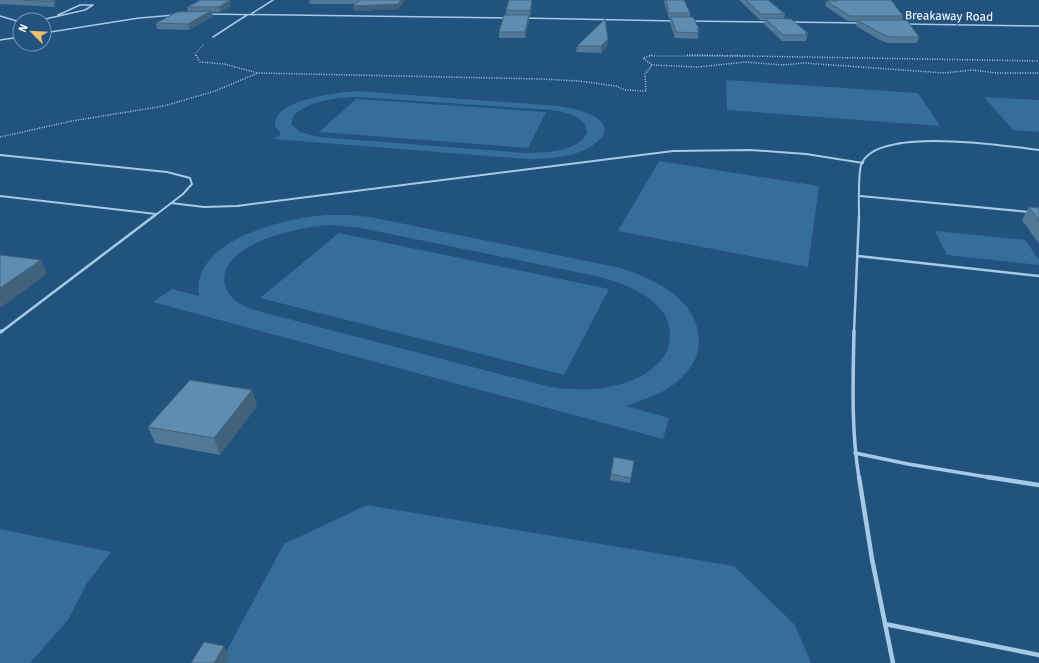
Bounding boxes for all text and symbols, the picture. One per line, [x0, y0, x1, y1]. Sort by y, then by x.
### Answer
street label: Breakaway Road [905, 8, 993, 24]
north arrow [12, 12, 52, 52]
text: N [16, 22, 31, 34]

